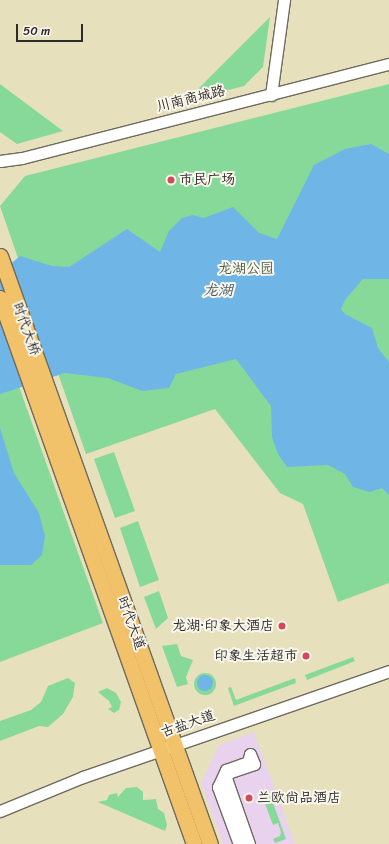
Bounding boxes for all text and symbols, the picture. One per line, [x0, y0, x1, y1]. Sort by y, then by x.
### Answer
scale bar [18, 16, 85, 42]
text: 50 m [23, 20, 50, 42]
street label: 川南商城路 [155, 82, 227, 116]
place label: 市民广场 [179, 172, 235, 188]
marker: 市民广场 [166, 175, 176, 185]
park label: 龙湖公园 [218, 261, 274, 277]
water label: 龙湖 [203, 282, 233, 300]
street label: 时代大桥 [9, 300, 43, 358]
street label: 时代大道 [114, 594, 148, 652]
place label: 龙湖·印象大酒店 [172, 618, 274, 634]
marker: 龙湖·印象大酒店 [277, 621, 287, 631]
place label: 印象生活超市 [214, 648, 298, 664]
marker: 印象生活超市 [301, 651, 311, 661]
street label: 古盐大道 [159, 707, 217, 741]
place label: 兰欧尚品酒店 [257, 790, 341, 806]
marker: 兰欧尚品酒店 [244, 793, 254, 803]

